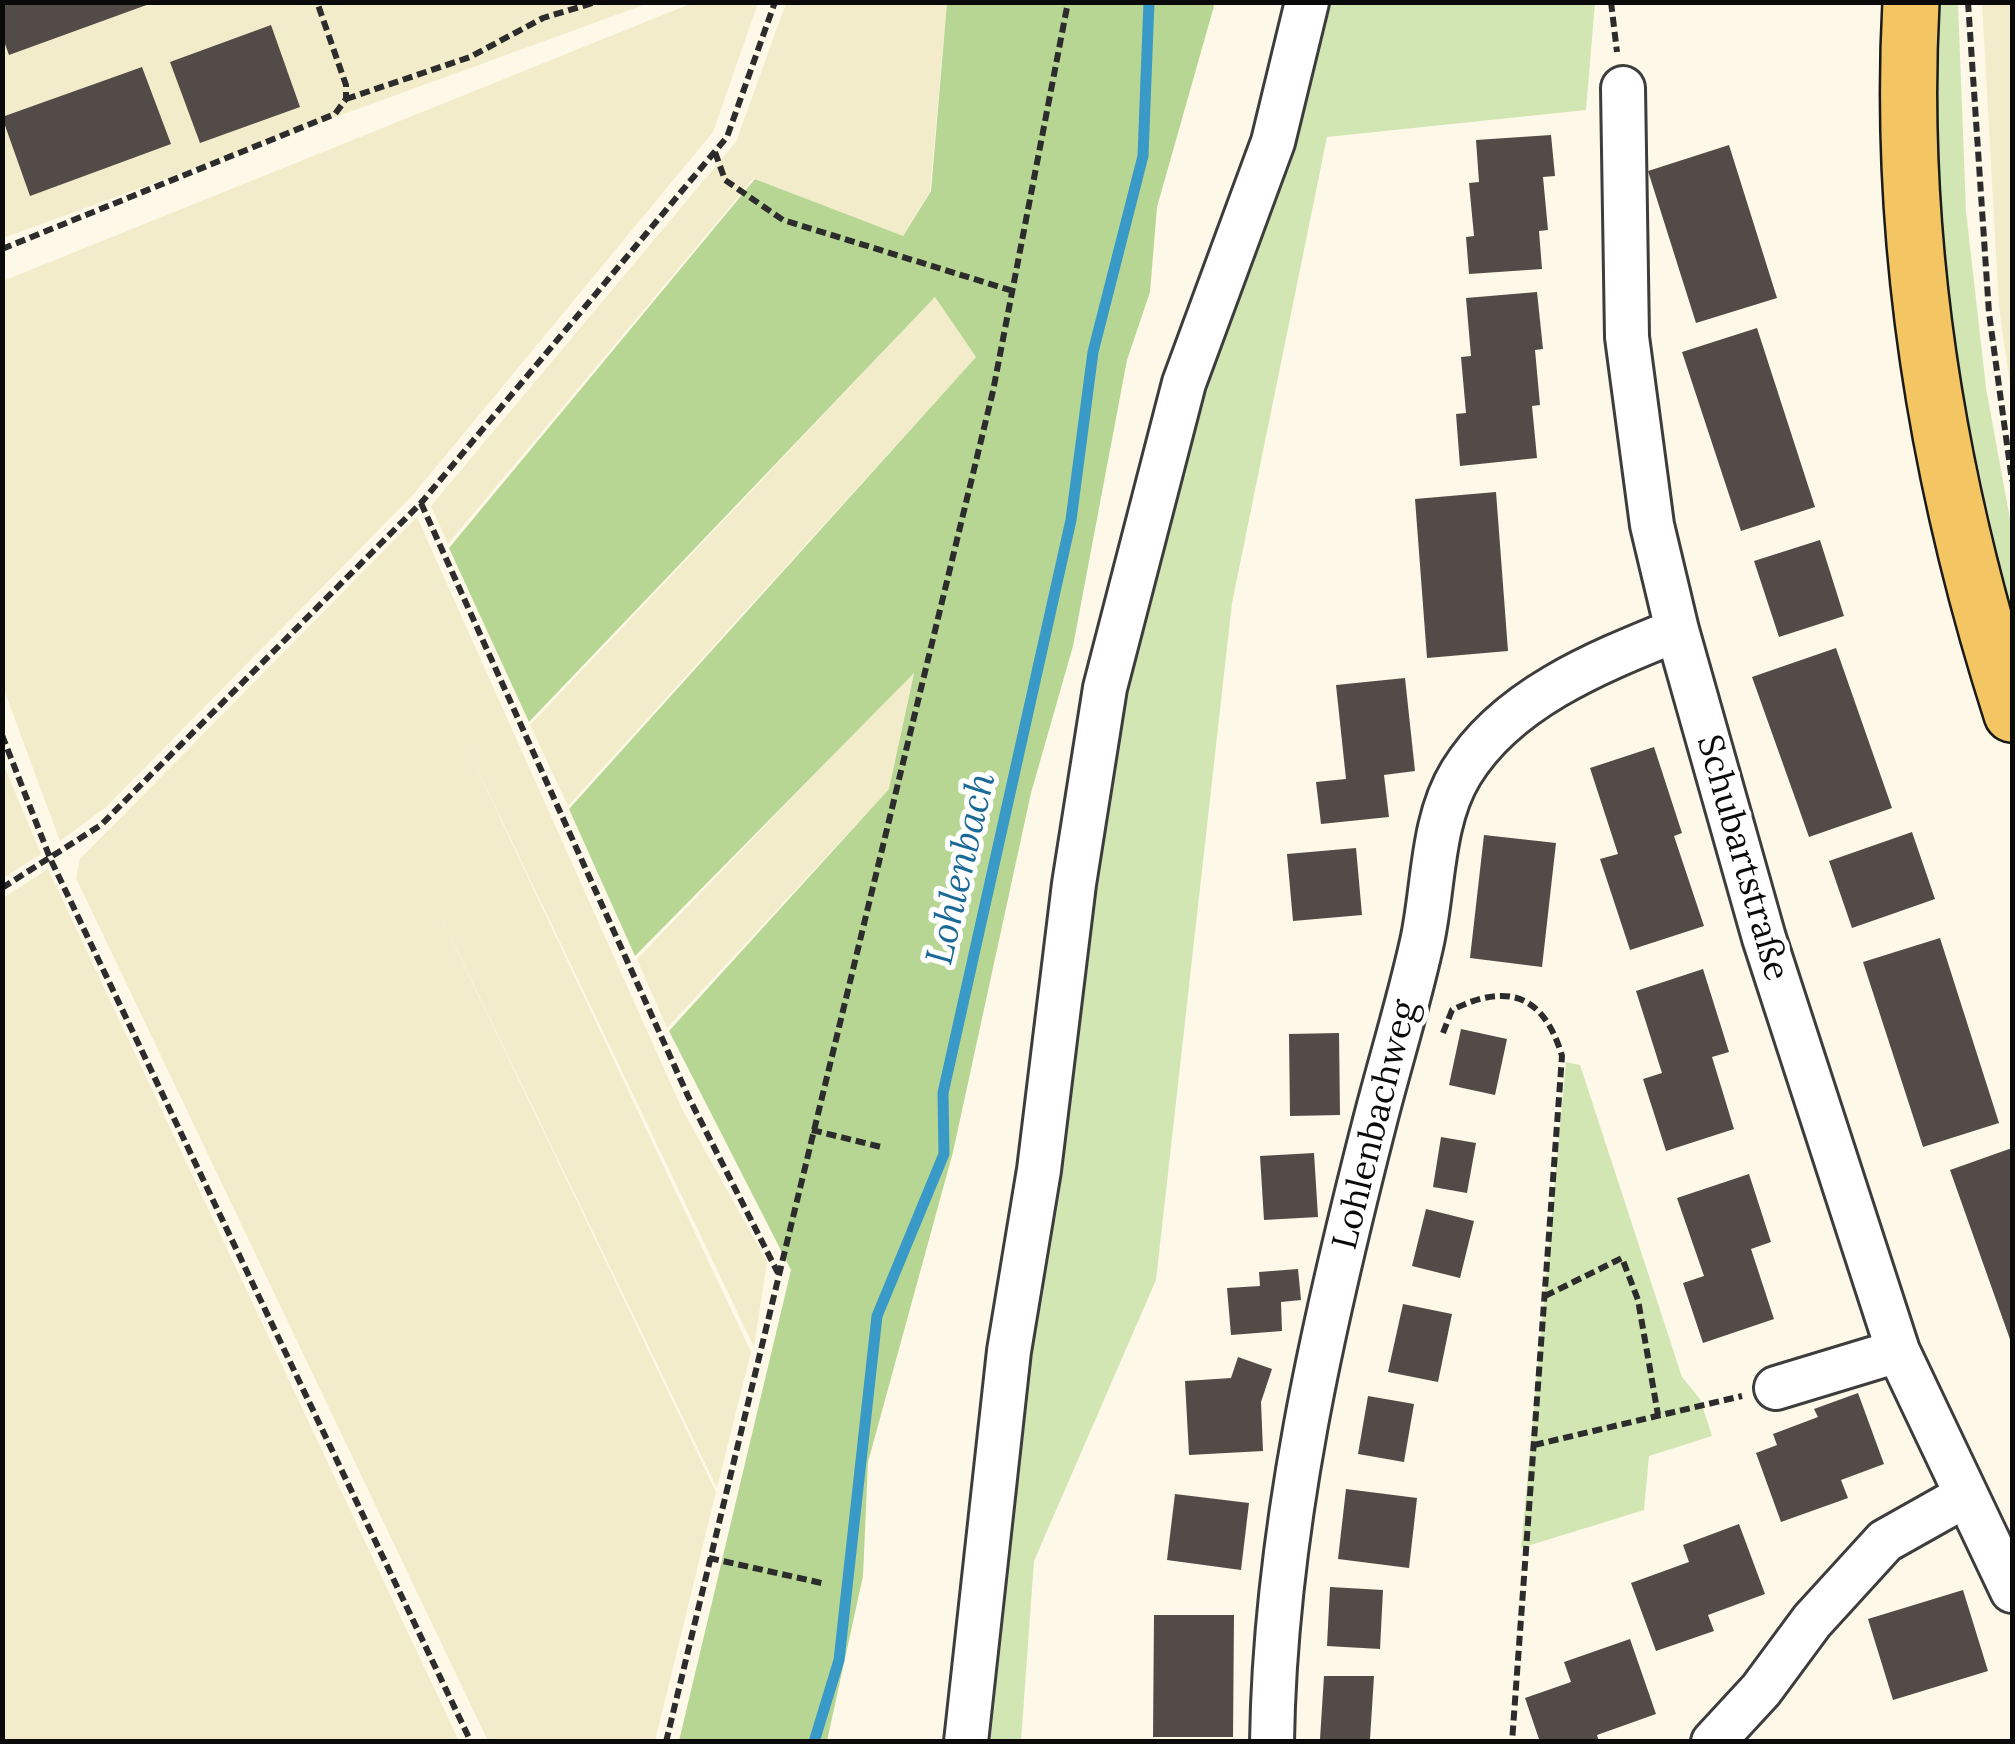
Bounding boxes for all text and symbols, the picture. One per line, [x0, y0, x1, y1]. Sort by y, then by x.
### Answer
street label: Schubartstraße [1687, 731, 1797, 985]
water label: Lohlenbach [918, 769, 1006, 969]
street label: Lohlenbachweg [1325, 996, 1427, 1254]

